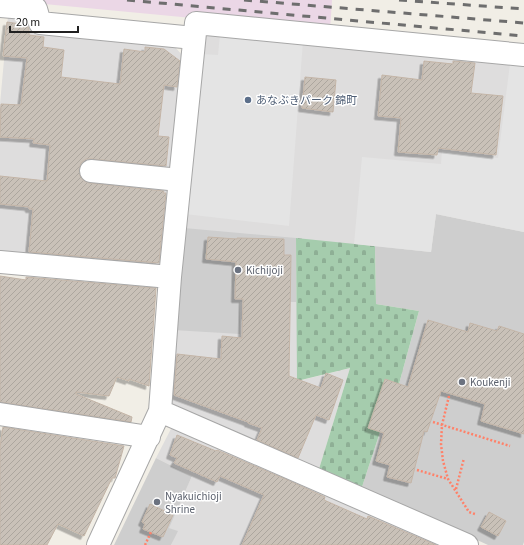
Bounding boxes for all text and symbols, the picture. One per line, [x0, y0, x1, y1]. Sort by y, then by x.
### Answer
scale bar [10, 8, 78, 34]
text: 20 m [16, 14, 40, 31]
place label: あなぶきパーク 錦町 [256, 93, 357, 108]
marker: あなぶきパーク 錦町 [243, 95, 253, 105]
place label: Kichijoji [246, 263, 283, 278]
marker: Kichijoji [233, 265, 243, 275]
place label: Koukenji [470, 375, 510, 390]
marker: Koukenji [457, 377, 467, 387]
place label: Nyakuichioji Shrine [165, 489, 222, 517]
marker: Nyakuichioji Shrine [152, 497, 162, 507]

